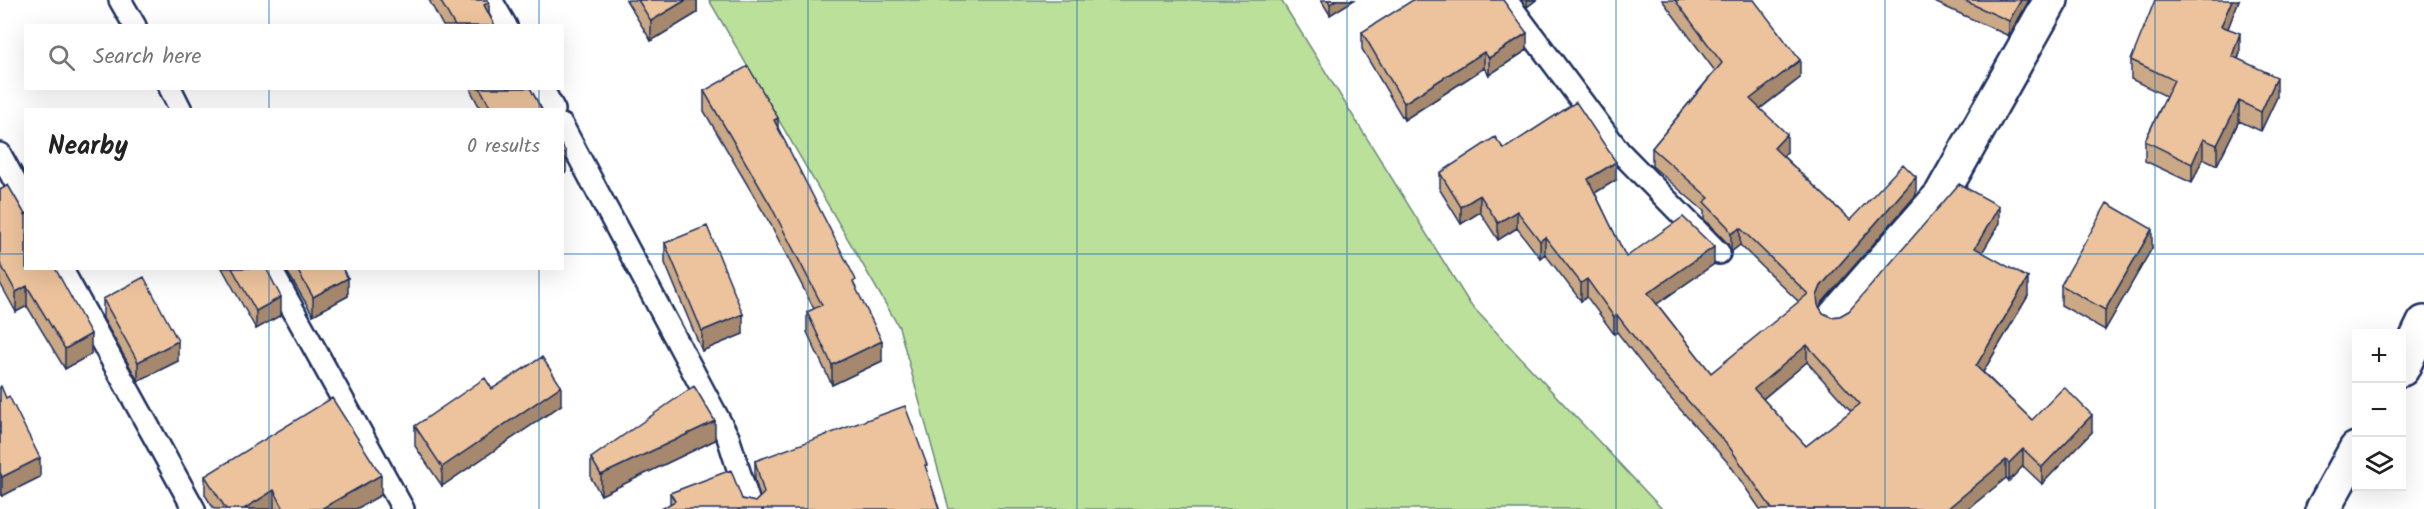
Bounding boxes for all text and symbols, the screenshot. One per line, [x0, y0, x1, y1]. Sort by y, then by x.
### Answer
search box [24, 24, 564, 90]
text: Search here [93, 40, 201, 75]
icon: search [45, 41, 78, 74]
text: Nearby [48, 126, 128, 168]
text: 0 results [467, 131, 540, 163]
map controls [2352, 329, 2406, 491]
button: + [2352, 329, 2406, 383]
button: − [2352, 383, 2406, 437]
button: layers [2352, 437, 2406, 491]

